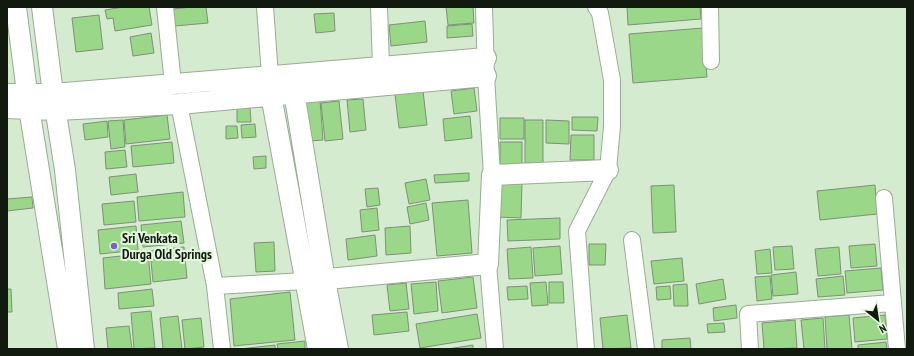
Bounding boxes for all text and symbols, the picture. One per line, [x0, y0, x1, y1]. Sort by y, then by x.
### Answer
place label: Sri Venkata Durga Old Springs [122, 229, 212, 263]
marker: Sri Venkata Durga Old Springs [109, 241, 119, 251]
north arrow [858, 300, 898, 340]
text: N [877, 321, 889, 336]

